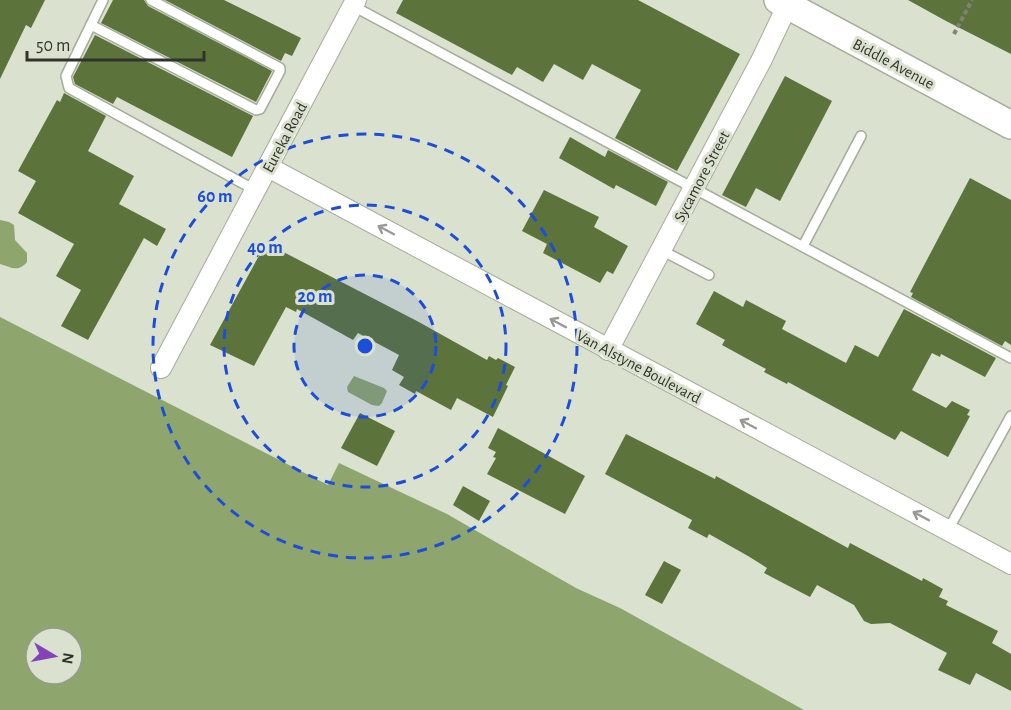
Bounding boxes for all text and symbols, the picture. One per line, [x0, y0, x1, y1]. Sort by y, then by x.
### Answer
scale bar [27, 24, 204, 62]
street label: Biddle Avenue [850, 36, 937, 92]
text: 50 m [36, 37, 70, 55]
street label: Eureka Road [260, 100, 310, 175]
street label: Sycamore Street [671, 128, 733, 225]
text: 60 m [197, 188, 233, 206]
one-way arrow [378, 224, 395, 236]
text: 40 m [247, 239, 283, 257]
text: 20 m [297, 288, 333, 306]
one-way arrow [550, 317, 567, 329]
street label: Van Alstyne Boulevard [573, 327, 703, 407]
centre of rings [355, 336, 375, 356]
one-way arrow [740, 418, 758, 429]
one-way arrow [912, 510, 930, 521]
north arrow [24, 626, 84, 686]
text: N [59, 652, 77, 665]

